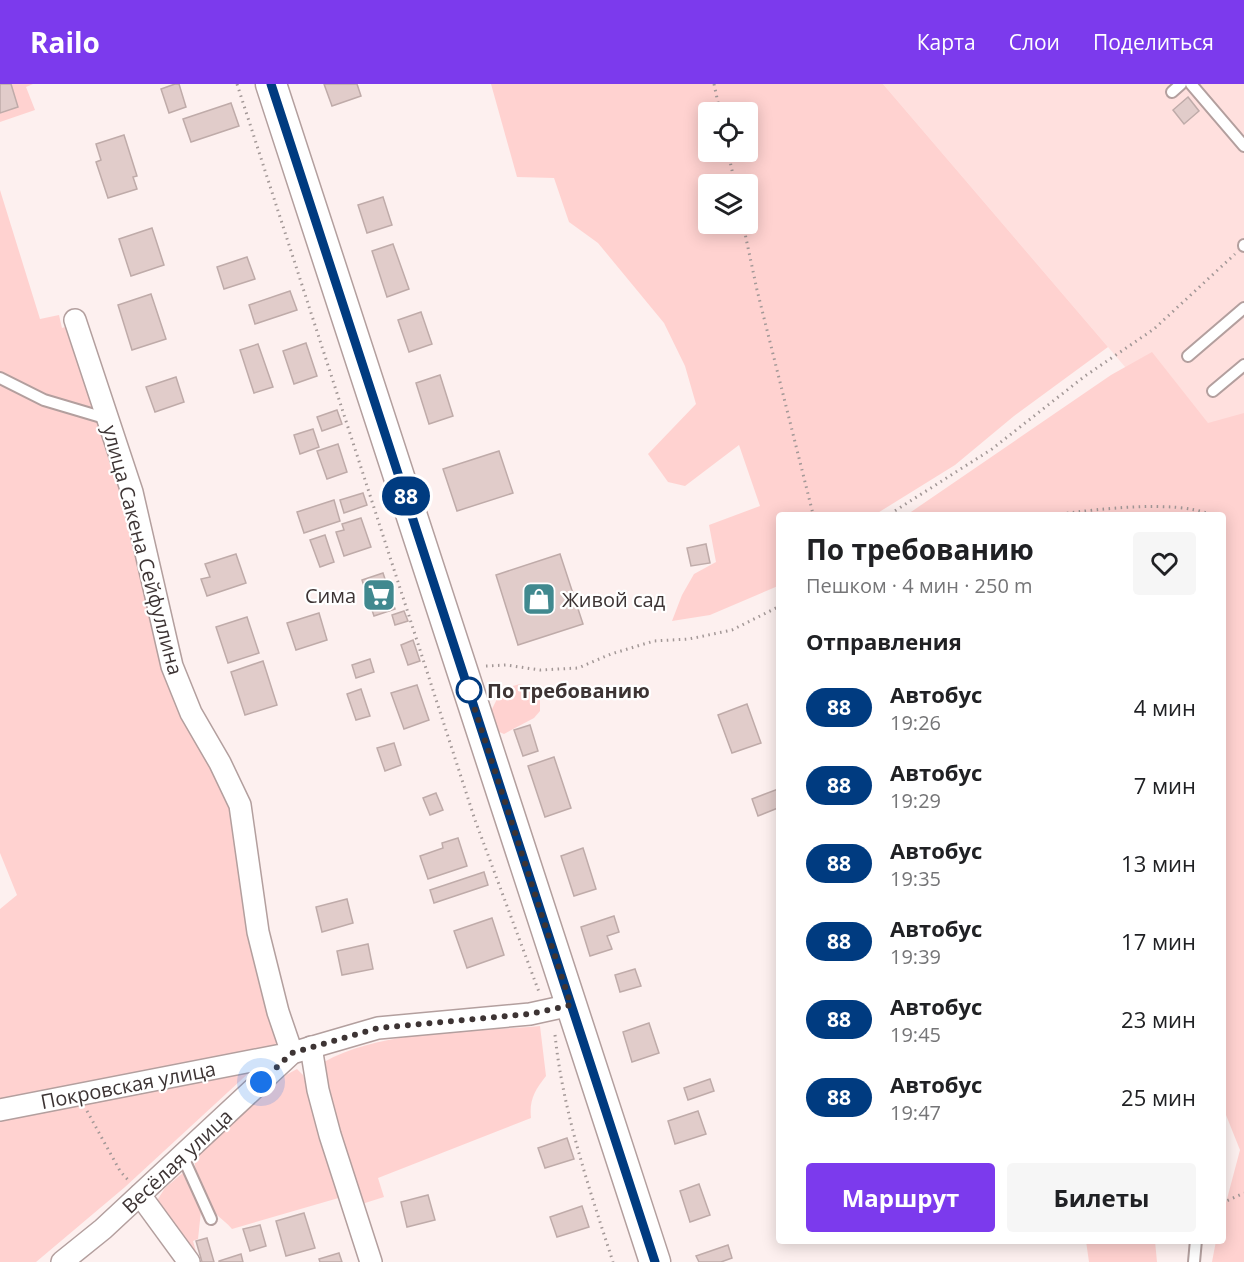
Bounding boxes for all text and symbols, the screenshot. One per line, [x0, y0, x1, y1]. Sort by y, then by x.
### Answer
text: Railo [30, 23, 100, 61]
text: Карта [917, 28, 976, 56]
text: Слои [1009, 28, 1060, 56]
text: Поделиться [1093, 28, 1214, 56]
map controls [698, 102, 758, 234]
button: locate [698, 102, 758, 162]
button: layers [698, 174, 758, 234]
street label: улица Сакена Сейфуллина [97, 422, 189, 678]
line badge: 88 [379, 476, 433, 516]
text: 88 [394, 482, 418, 510]
text: По требованию [806, 530, 1034, 568]
button: heart [1133, 532, 1196, 595]
text: Пешком · 4 мин · 250 m [806, 572, 1033, 599]
supermarket icon: Сима [361, 577, 397, 613]
shop icon: Живой сад [521, 581, 557, 617]
place label: Сима [305, 582, 356, 609]
place label: Живой сад [562, 586, 666, 613]
text: Отправления [806, 626, 962, 656]
marker: По требованию [456, 677, 482, 703]
place label: По требованию [487, 677, 650, 704]
text: Автобус [890, 679, 982, 709]
text: 4 мин [1134, 692, 1196, 722]
text: 88 [827, 693, 851, 721]
text: 19:26 [890, 709, 941, 736]
text: Автобус [890, 757, 982, 787]
text: 7 мин [1134, 770, 1196, 800]
text: 88 [827, 771, 851, 799]
text: 19:29 [890, 787, 941, 814]
text: Автобус [890, 835, 982, 865]
text: 13 мин [1121, 848, 1196, 878]
text: 88 [827, 849, 851, 877]
text: 19:35 [890, 865, 941, 892]
text: Автобус [890, 913, 982, 943]
text: 17 мин [1121, 926, 1196, 956]
text: 88 [827, 927, 851, 955]
text: 19:39 [890, 943, 941, 970]
text: Автобус [890, 991, 982, 1021]
text: 23 мин [1121, 1004, 1196, 1034]
text: 88 [827, 1005, 851, 1033]
text: 19:45 [890, 1021, 941, 1048]
street label: Покровская улица [38, 1055, 218, 1115]
your location [246, 1067, 276, 1097]
text: Автобус [890, 1069, 982, 1099]
text: 25 мин [1121, 1082, 1196, 1112]
text: 88 [827, 1083, 851, 1111]
text: 19:47 [890, 1099, 941, 1126]
street label: Весёлая улица [116, 1103, 238, 1219]
button: Маршрут [806, 1163, 995, 1232]
button: Билеты [1007, 1163, 1196, 1232]

